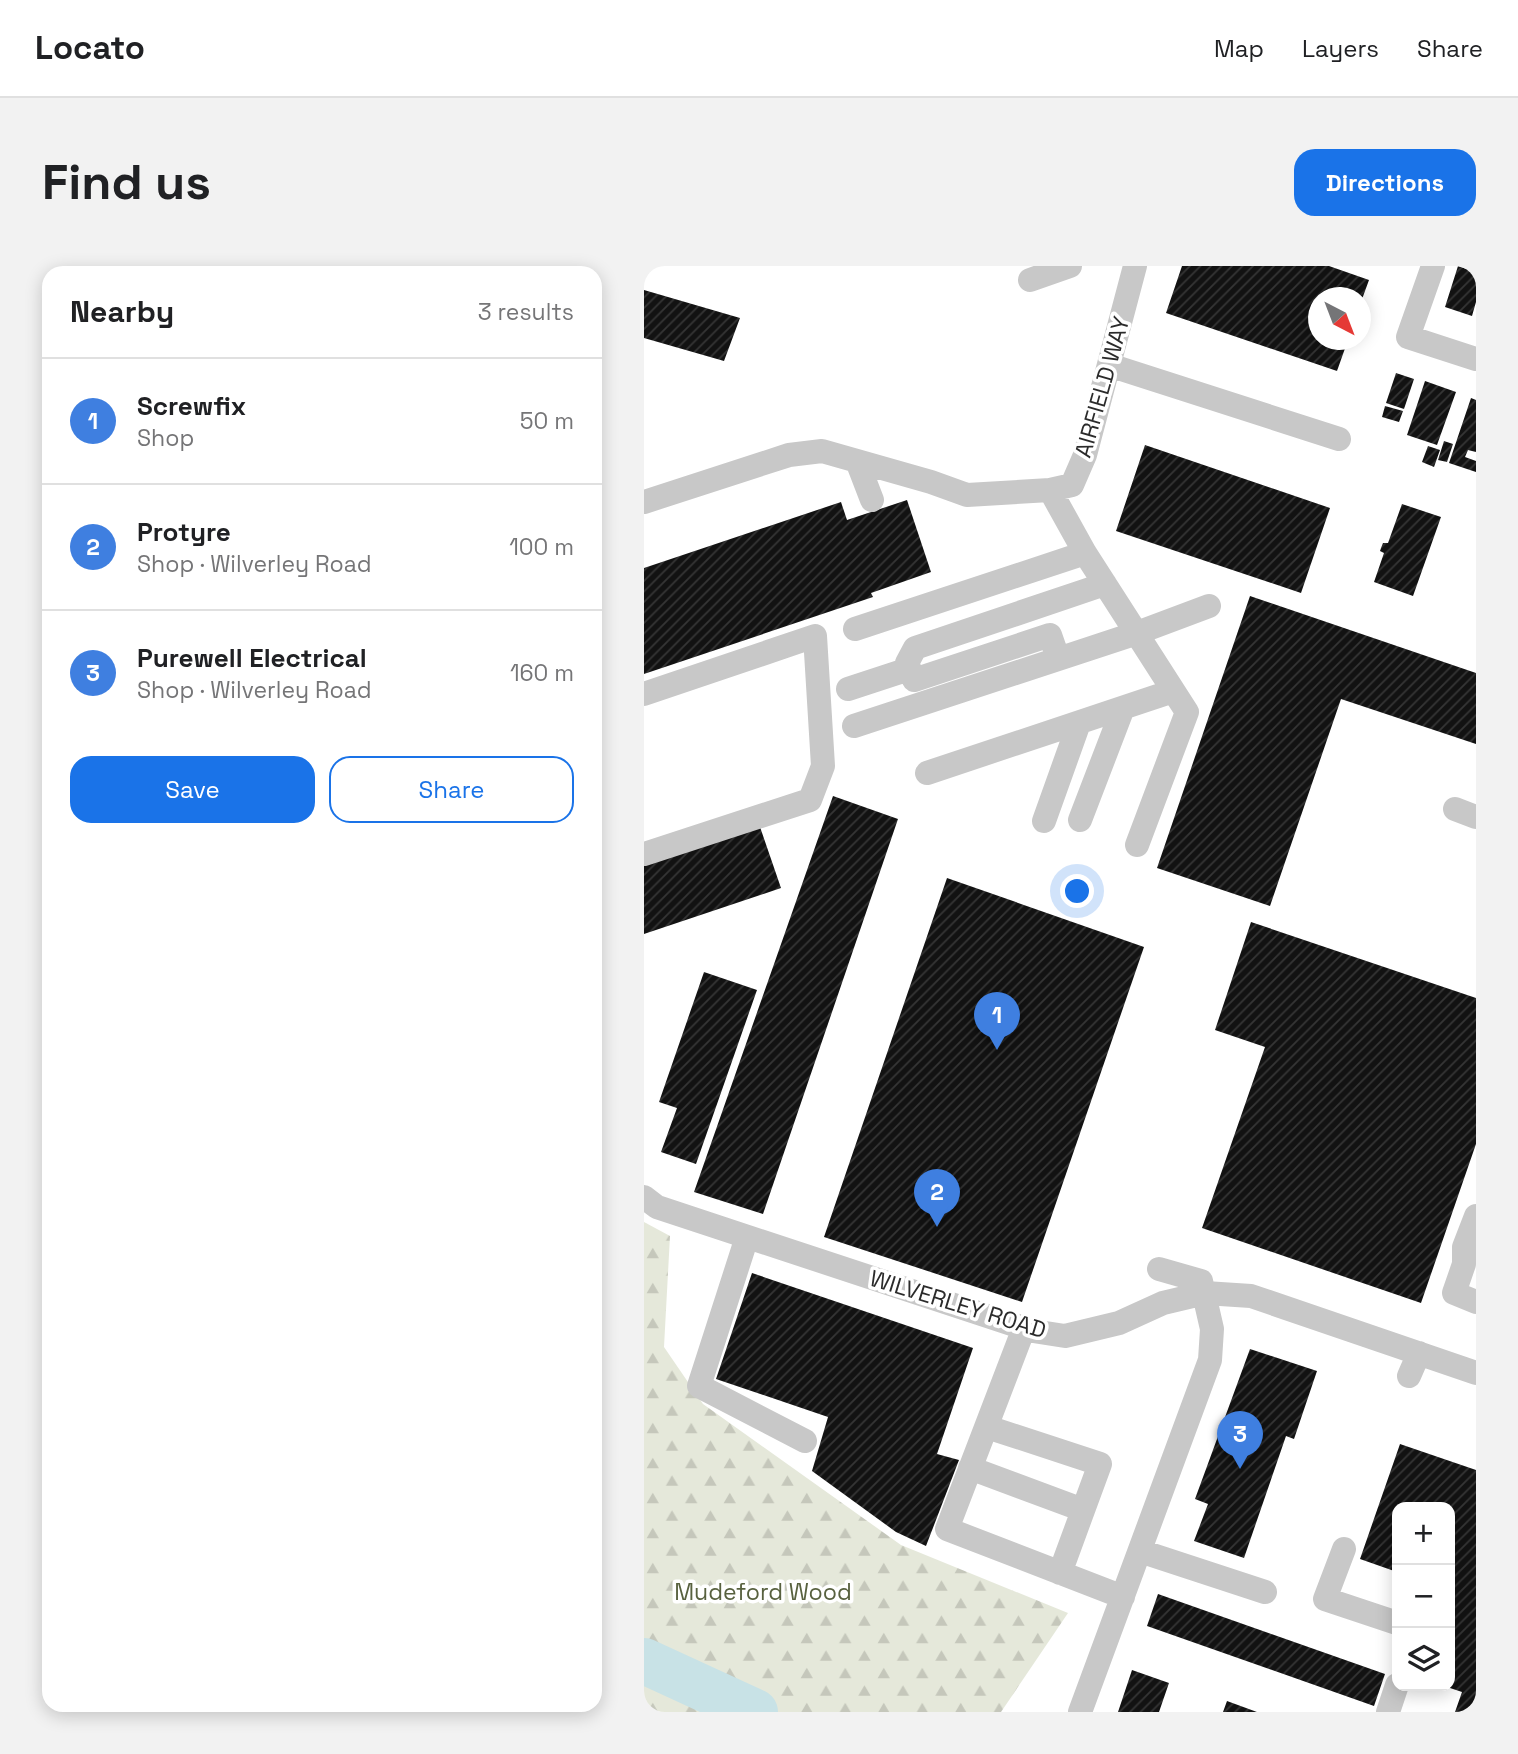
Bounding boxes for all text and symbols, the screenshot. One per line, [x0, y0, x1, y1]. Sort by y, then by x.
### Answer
text: Locato [35, 27, 145, 69]
text: Map [1214, 33, 1264, 64]
text: Layers [1302, 33, 1379, 64]
text: Share [1417, 33, 1483, 64]
button: Directions [1294, 149, 1476, 216]
text: Find us [42, 151, 211, 213]
north arrow [1308, 287, 1371, 350]
text: Nearby [70, 292, 174, 331]
text: 3 results [478, 297, 574, 327]
street label: AIRFIELD WAY [1068, 313, 1136, 461]
text: Screwfix [137, 389, 246, 423]
text: 1 [88, 406, 98, 436]
text: 50 m [520, 406, 574, 436]
text: Shop [137, 423, 194, 453]
text: Protyre [137, 515, 231, 549]
text: 2 [86, 532, 100, 562]
text: 100 m [509, 532, 574, 562]
text: Shop · Wilverley Road [137, 549, 371, 579]
text: Purewell Electrical [137, 641, 367, 675]
text: 3 [86, 658, 100, 688]
text: 160 m [510, 658, 574, 688]
text: Shop · Wilverley Road [137, 675, 371, 705]
button: Save [70, 756, 315, 823]
button: Share [329, 756, 574, 823]
your location [1060, 874, 1094, 908]
pin: 1 [974, 992, 1020, 1050]
pin: 2 [914, 1169, 960, 1227]
street label: WILVERLEY ROAD [866, 1263, 1050, 1345]
pin: 3 [1217, 1411, 1263, 1469]
map controls [1392, 1502, 1455, 1691]
button: + [1392, 1502, 1455, 1565]
button: − [1392, 1565, 1455, 1628]
park label: Mudeford Wood [674, 1577, 852, 1607]
button: layers [1392, 1628, 1455, 1691]

